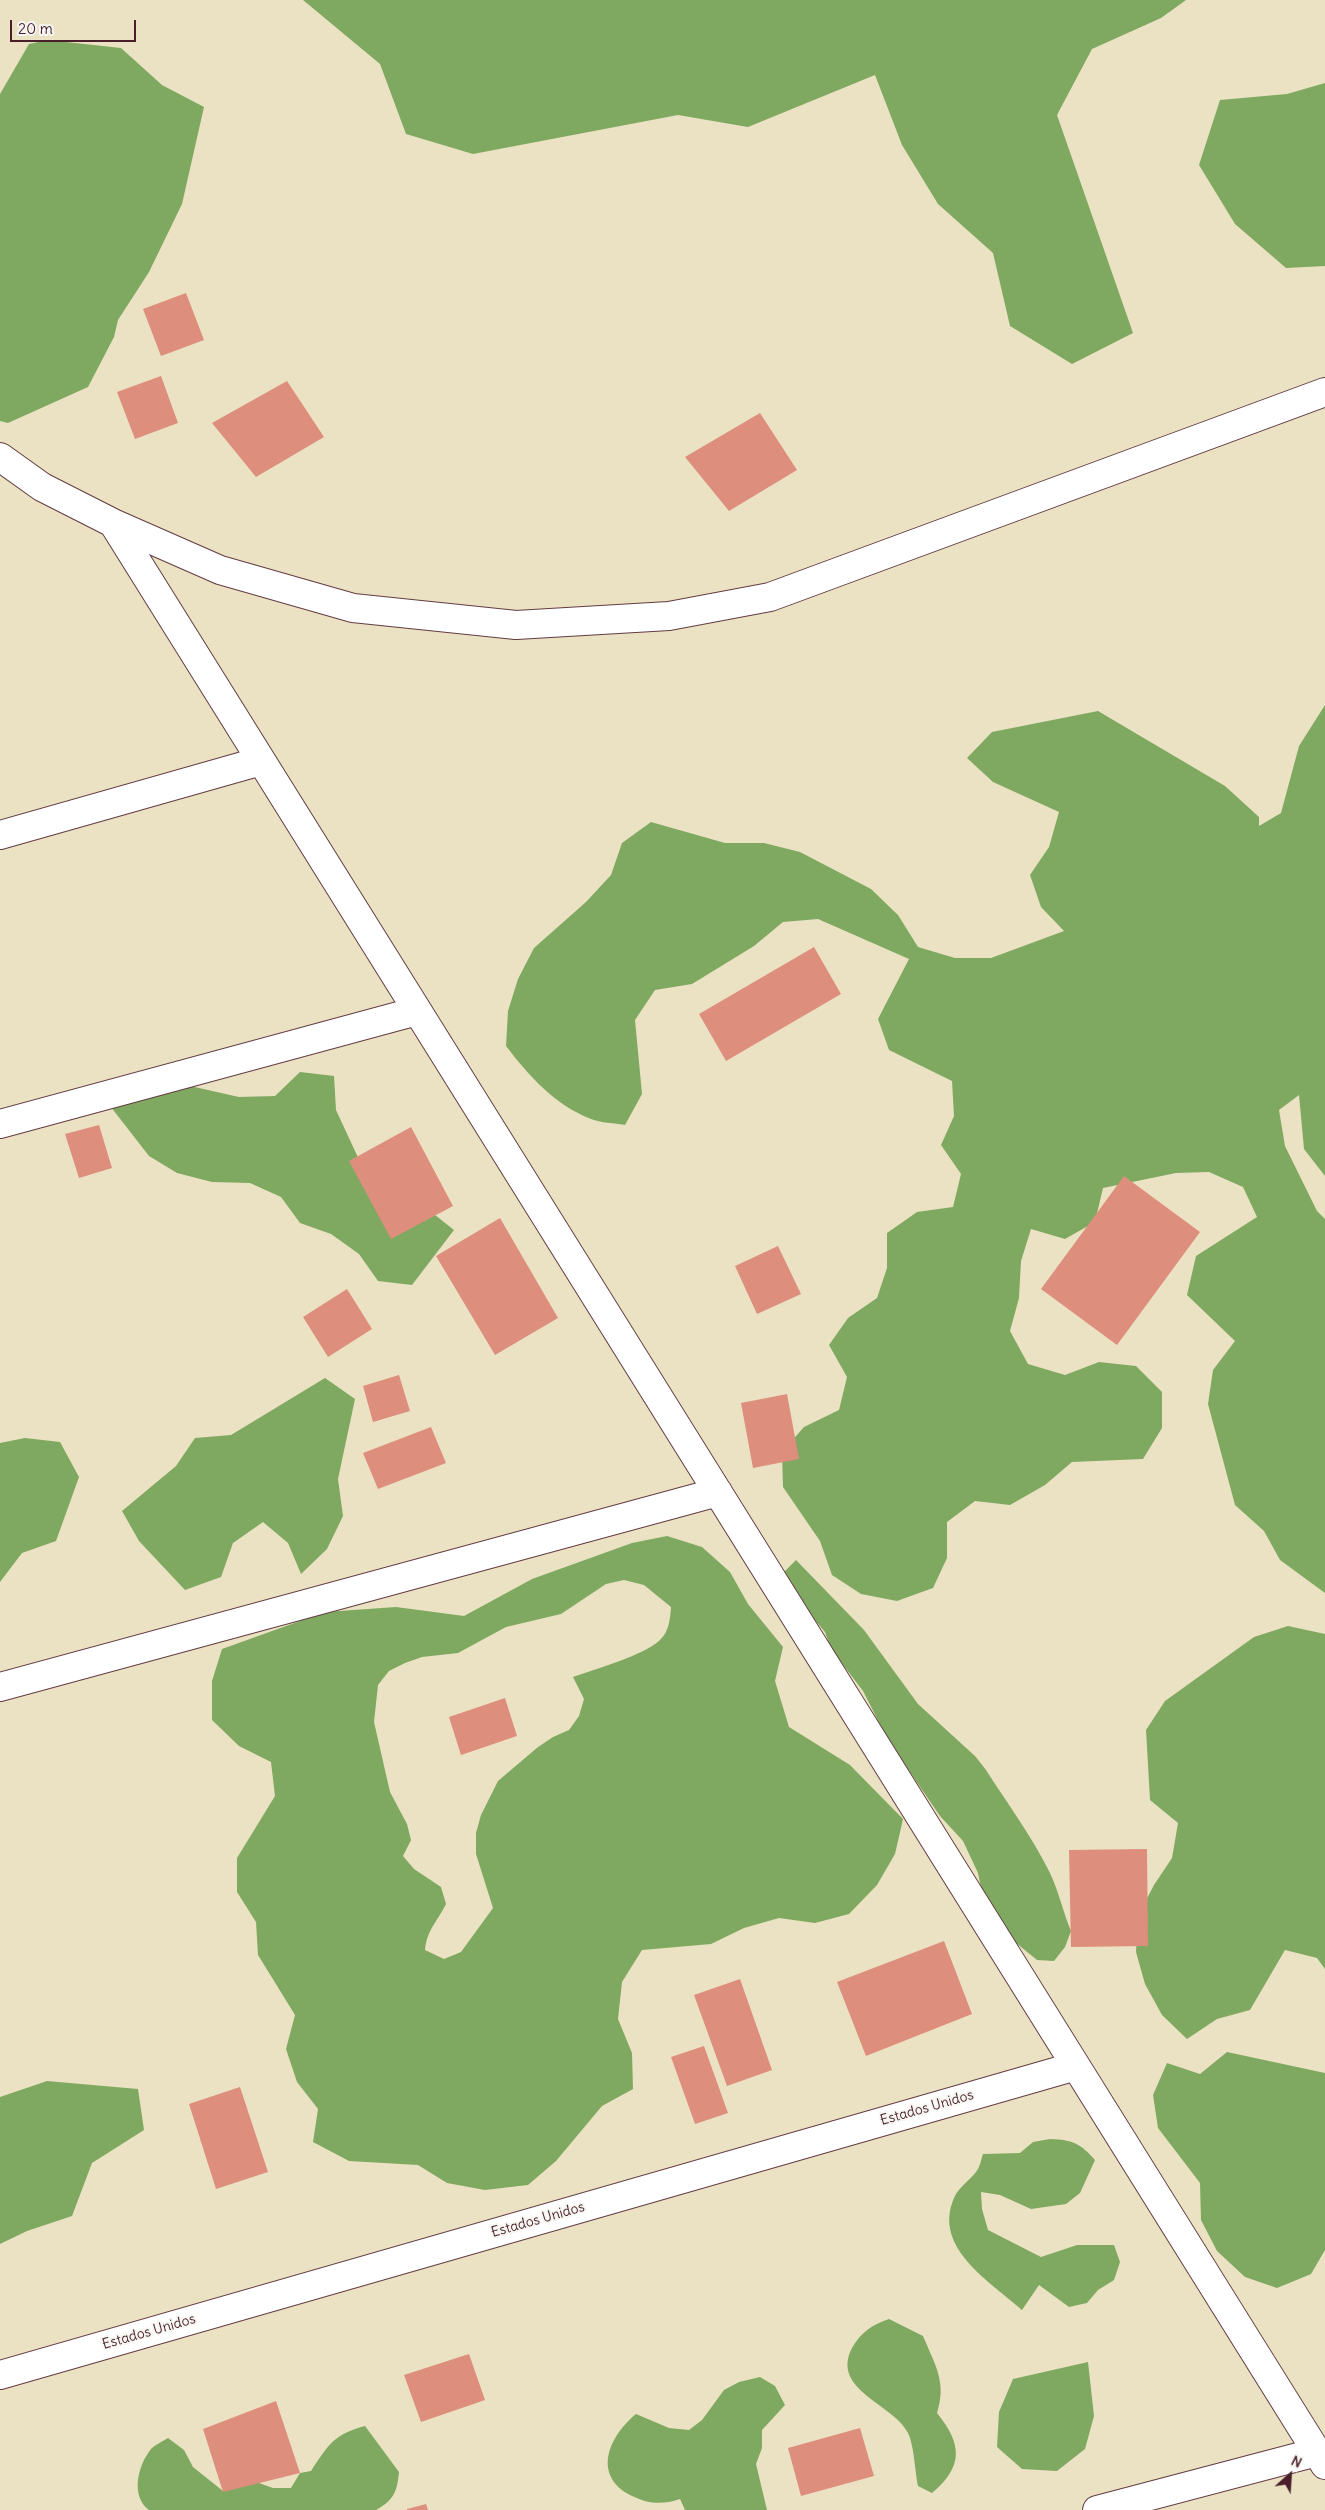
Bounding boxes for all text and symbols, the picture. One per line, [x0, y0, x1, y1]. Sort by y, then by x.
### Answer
scale bar [12, 10, 139, 42]
text: 20 m [18, 19, 53, 38]
street label: Estados Unidos [878, 2087, 976, 2129]
street label: Estados Unidos [489, 2199, 587, 2241]
street label: Estados Unidos [100, 2311, 198, 2353]
north arrow [1265, 2450, 1315, 2500]
text: N [1288, 2451, 1305, 2472]

